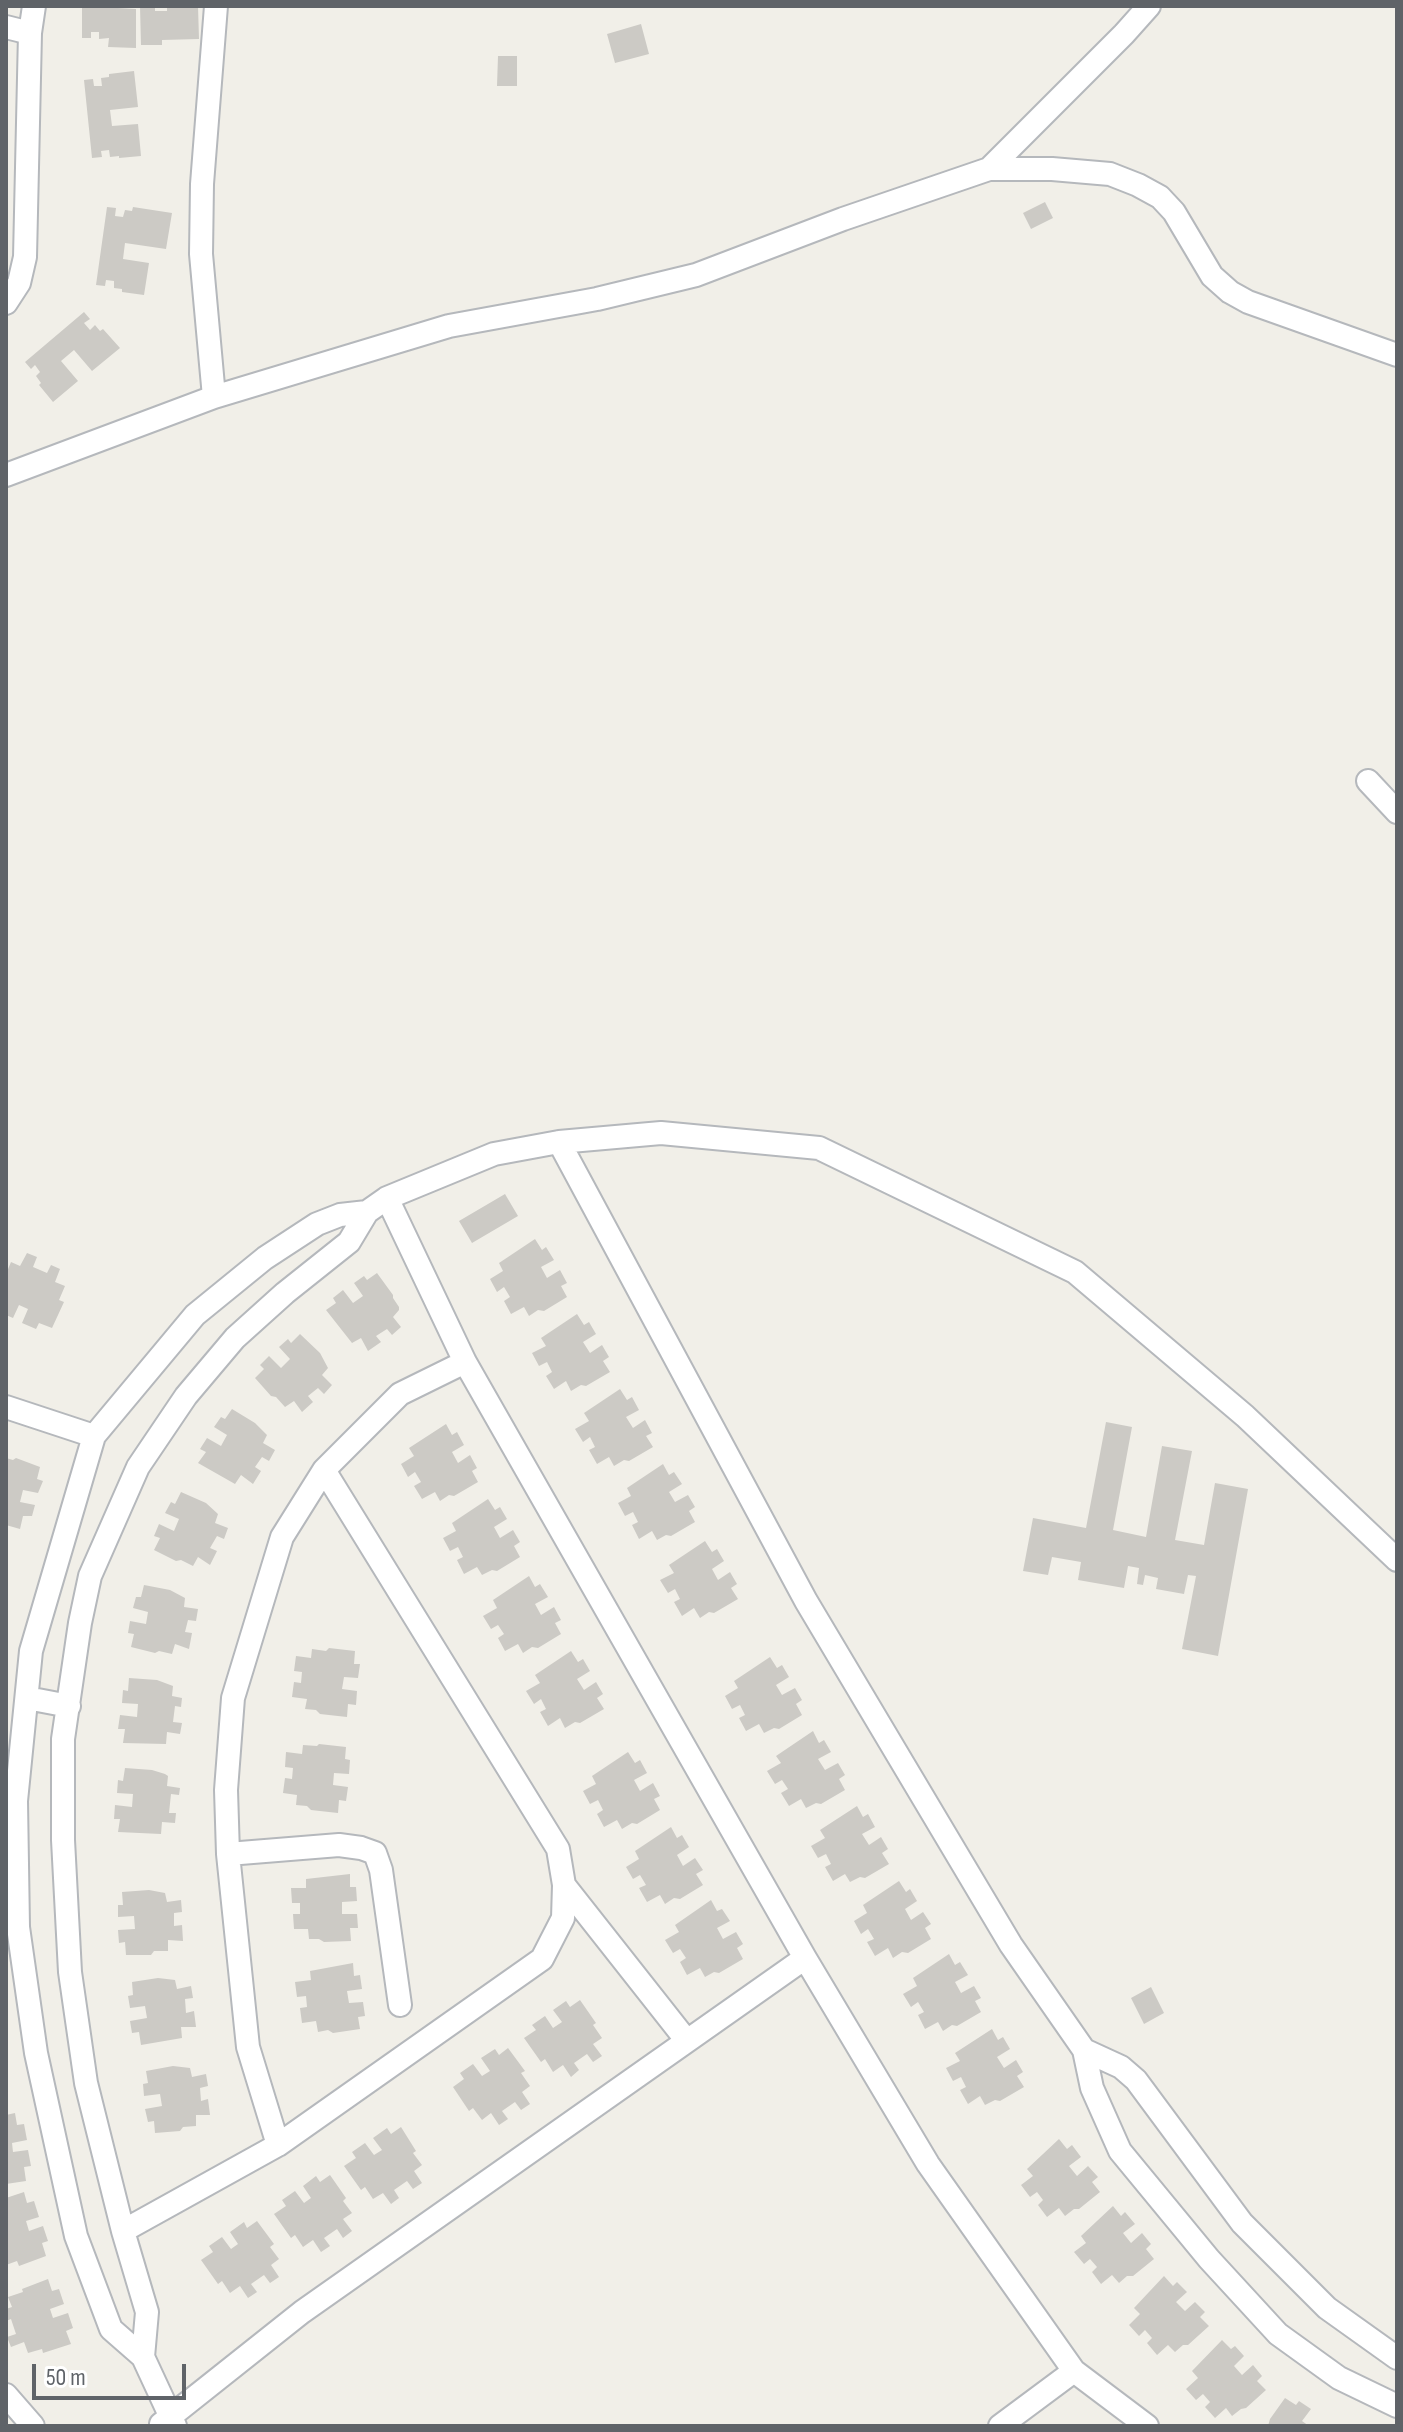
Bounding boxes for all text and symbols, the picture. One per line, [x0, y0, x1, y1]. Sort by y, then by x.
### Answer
scale bar [36, 2348, 190, 2398]
text: 50 m [46, 2363, 86, 2392]

